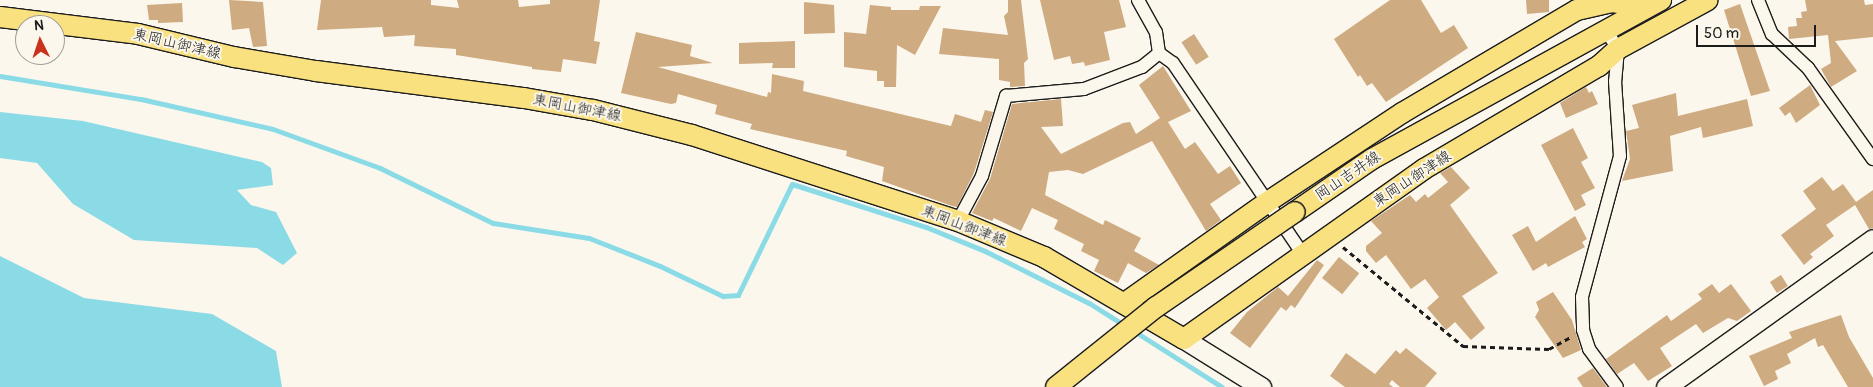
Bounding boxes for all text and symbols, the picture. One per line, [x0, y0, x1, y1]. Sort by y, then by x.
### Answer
north arrow [15, 15, 65, 65]
scale bar [1698, 15, 1818, 47]
text: N [34, 17, 44, 34]
text: 50 m [1704, 24, 1739, 43]
street label: 東岡山御津線 [131, 25, 223, 63]
street label: 東岡山御津線 [531, 91, 623, 125]
street label: 東岡山御津線 [1369, 147, 1455, 211]
street label: 岡山吉井線 [1312, 148, 1384, 204]
street label: 東岡山御津線 [919, 201, 1009, 251]

